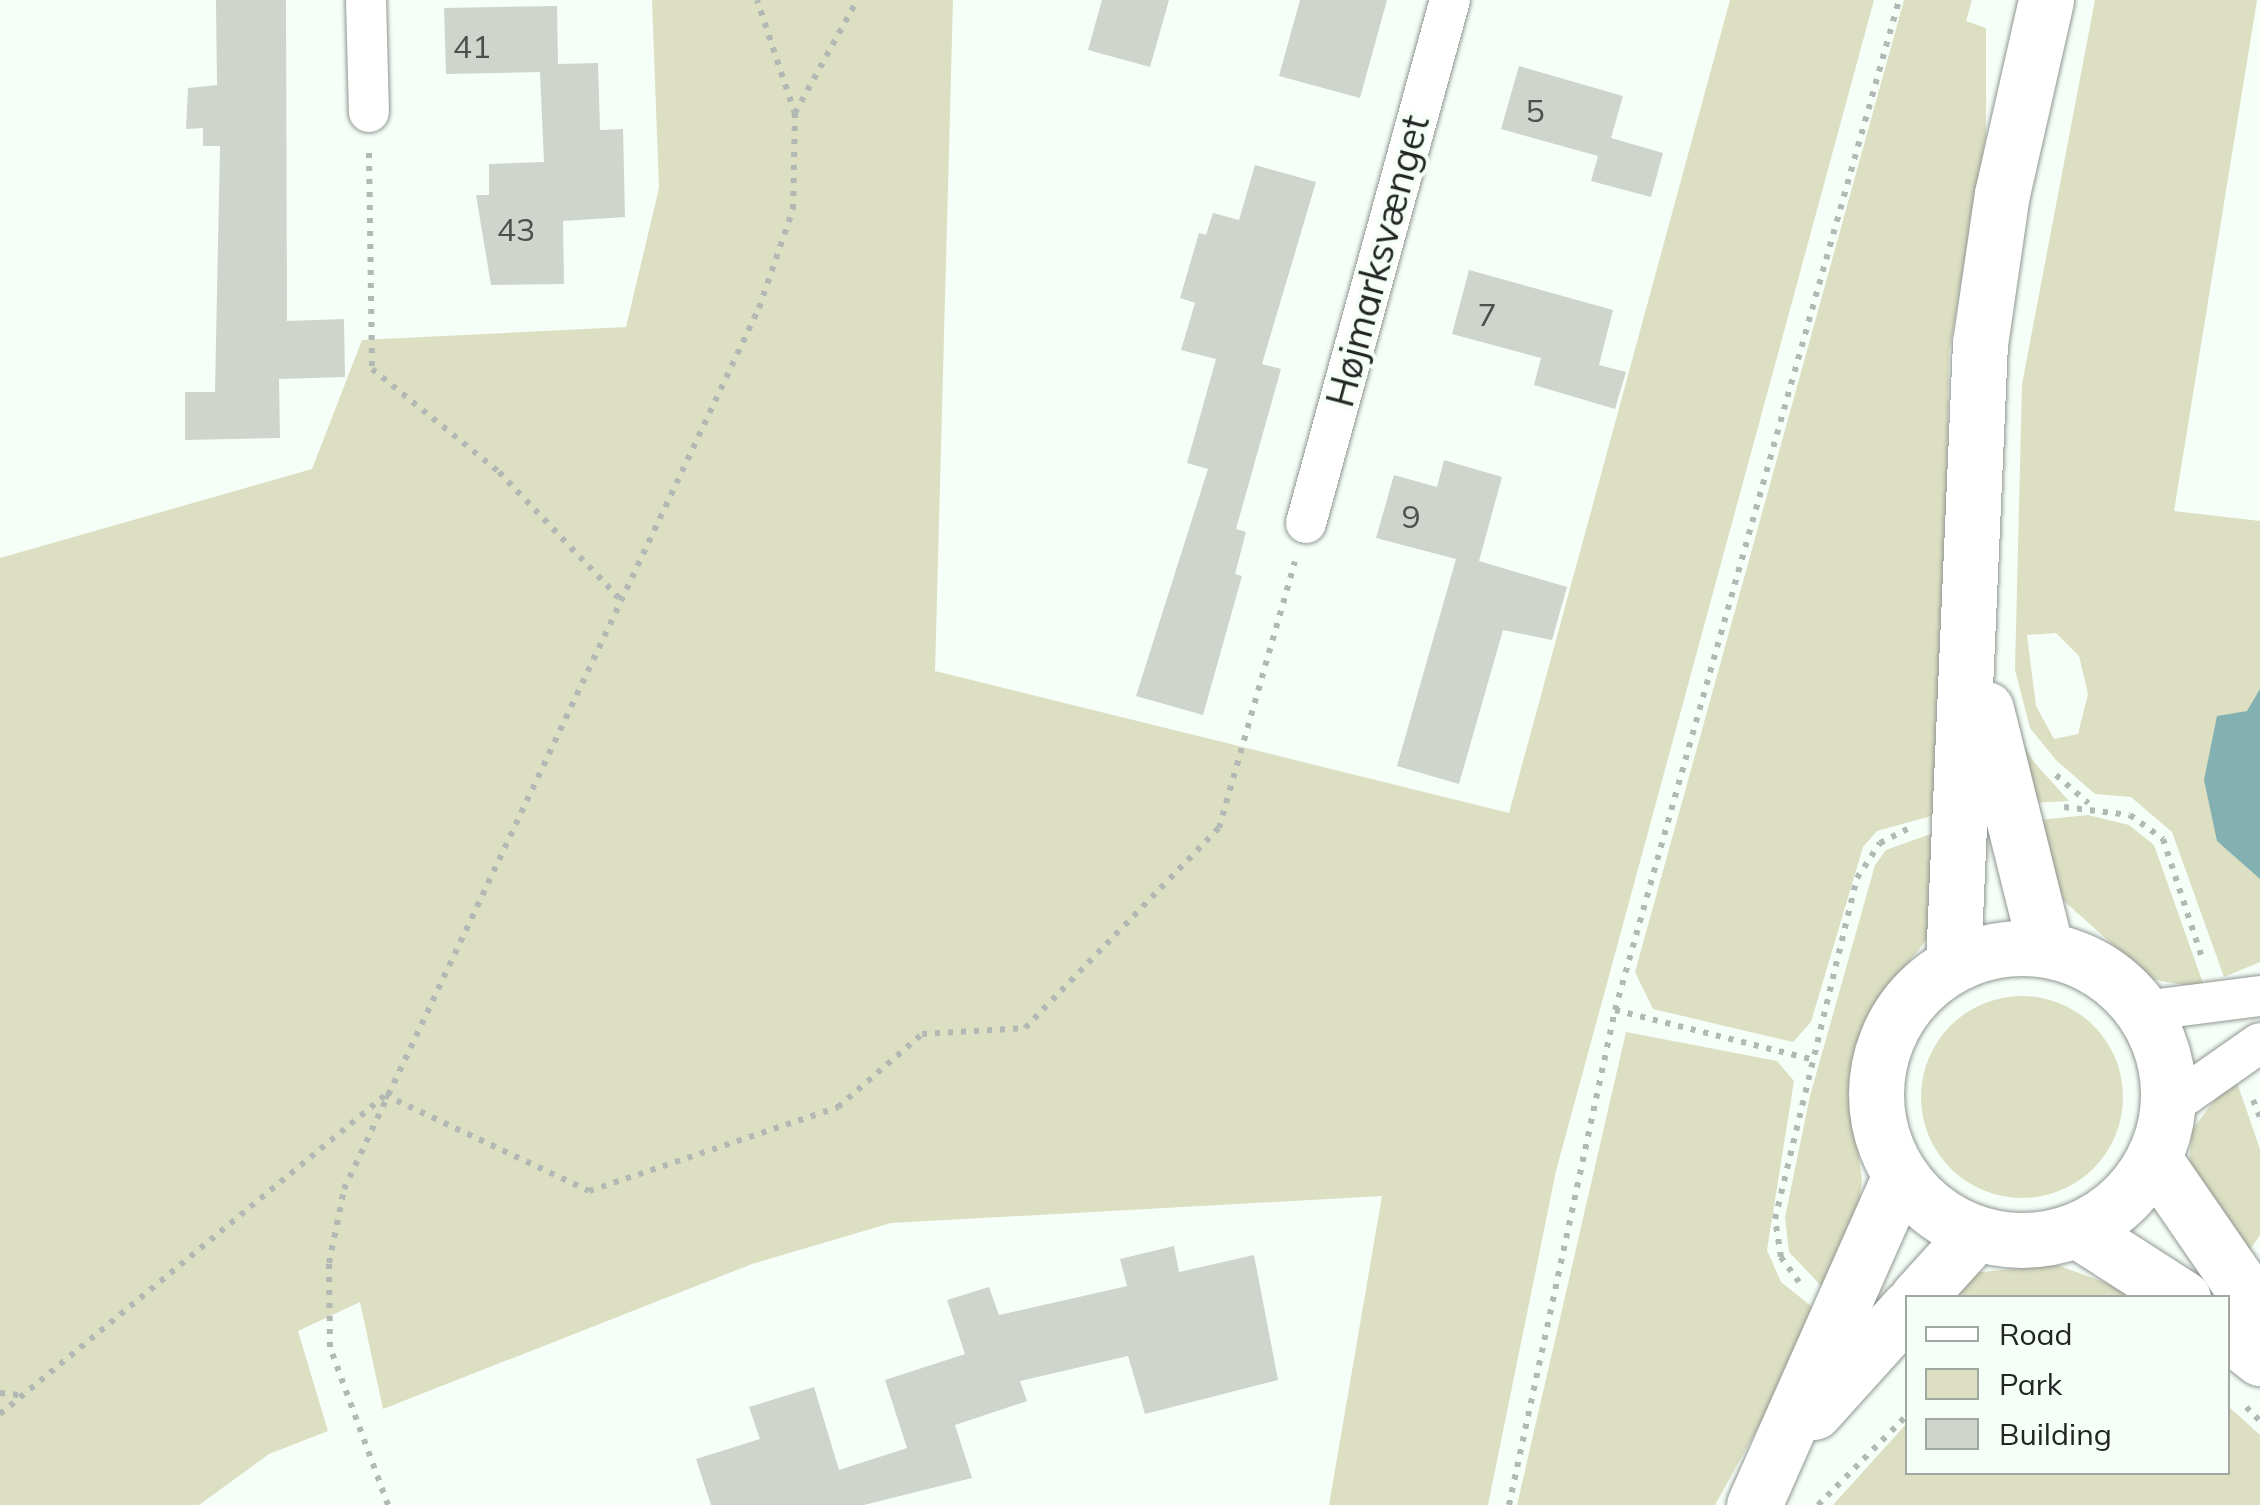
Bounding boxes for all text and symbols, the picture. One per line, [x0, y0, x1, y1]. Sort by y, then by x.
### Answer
house number: 41 [453, 27, 491, 65]
house number: 5 [1525, 91, 1545, 129]
street label: Højmarksvænget [1317, 110, 1439, 412]
house number: 43 [497, 210, 535, 248]
house number: 7 [1477, 295, 1497, 333]
house number: 9 [1401, 497, 1421, 535]
legend [1905, 1295, 2230, 1475]
text: Road [1999, 1315, 2073, 1353]
text: Park [1999, 1365, 2062, 1403]
text: Building [1999, 1415, 2112, 1453]

